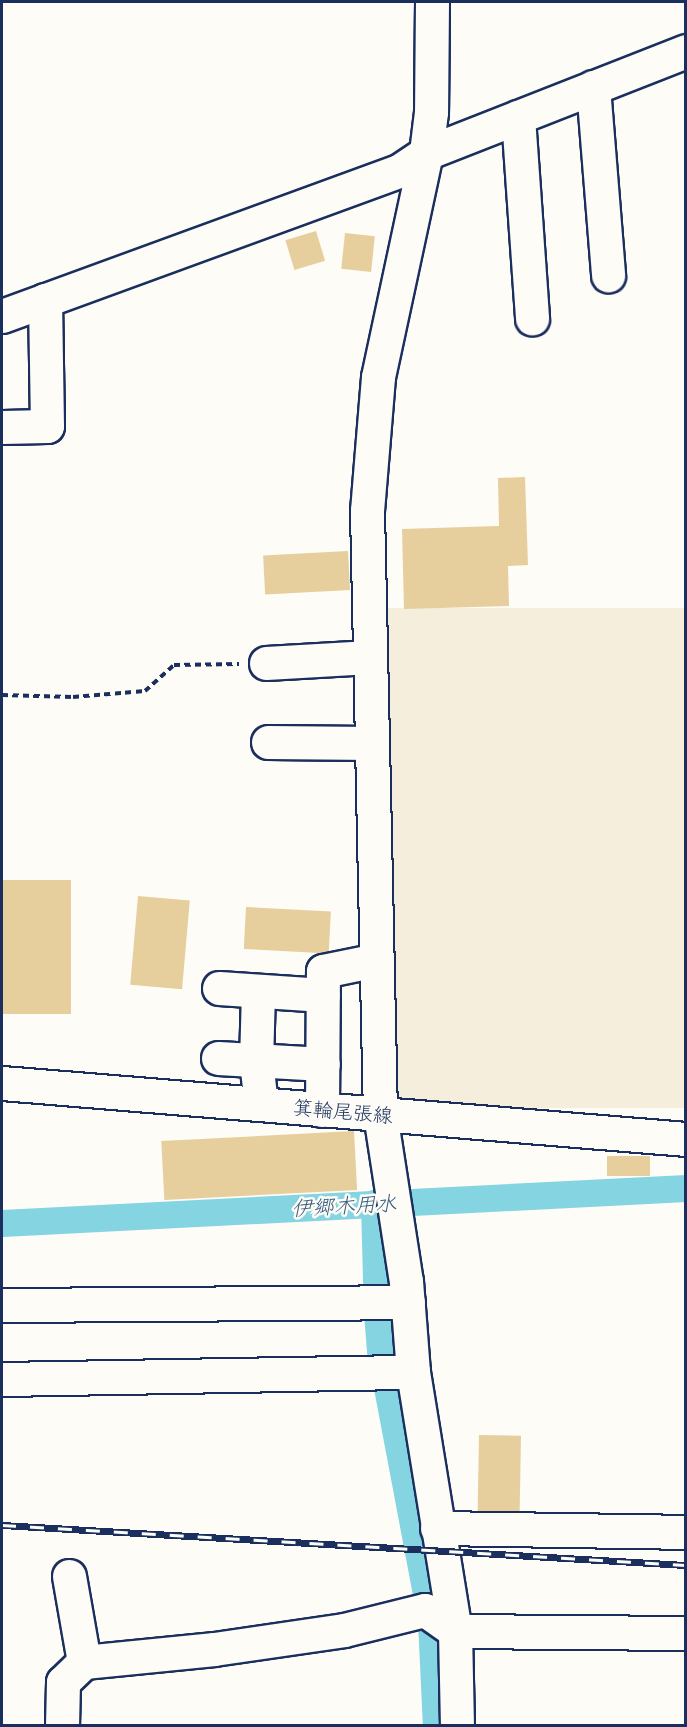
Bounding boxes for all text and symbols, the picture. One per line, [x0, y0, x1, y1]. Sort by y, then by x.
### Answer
street label: 箕輪尾張線 [292, 1095, 394, 1127]
water label: 伊郷木用水 [291, 1190, 397, 1220]

